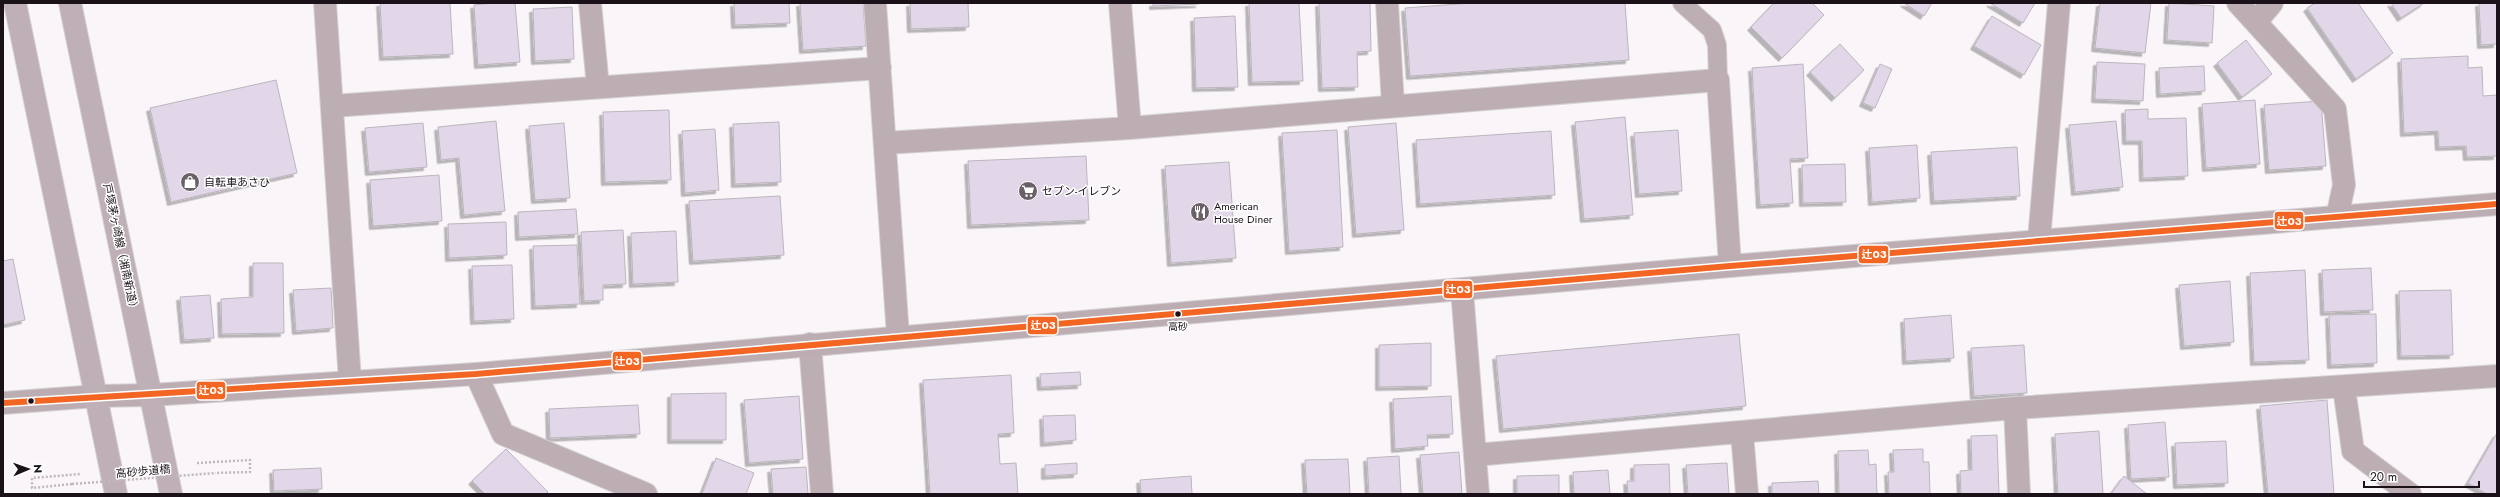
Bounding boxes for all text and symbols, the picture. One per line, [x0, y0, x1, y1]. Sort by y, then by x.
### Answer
shop icon: 自転車あさひ [179, 171, 201, 193]
place label: 自転車あさひ [204, 174, 270, 190]
supermarket icon: セブン-イレブン [1017, 180, 1039, 202]
street label: 戸塚茅ヶ崎線（湘南新道） [99, 182, 143, 314]
place label: セブン-イレブン [1042, 183, 1121, 199]
place label: American House Diner [1214, 198, 1273, 227]
restaurant icon: American House Diner [1189, 201, 1211, 223]
line badge: 辻03 [2274, 211, 2304, 230]
text: 辻03 [2276, 213, 2302, 229]
line badge: 辻03 [1858, 245, 1889, 264]
text: 辻03 [1861, 246, 1887, 262]
line badge: 辻03 [1443, 280, 1473, 299]
text: 辻03 [1445, 281, 1471, 297]
marker: 高砂 [1173, 309, 1183, 319]
line badge: 辻03 [1027, 316, 1058, 335]
text: 辻03 [1030, 317, 1056, 333]
place label: 高砂 [1168, 319, 1188, 334]
line badge: 辻03 [612, 351, 642, 371]
text: 辻03 [614, 353, 640, 369]
line badge: 辻03 [196, 381, 226, 400]
text: 辻03 [198, 382, 224, 398]
unlabelled marker [26, 396, 36, 406]
north arrow [8, 449, 48, 489]
street label: 高砂歩道橋 [115, 461, 171, 481]
scale bar [2364, 463, 2479, 489]
text: N [30, 464, 46, 473]
text: 20 m [2370, 468, 2397, 486]

